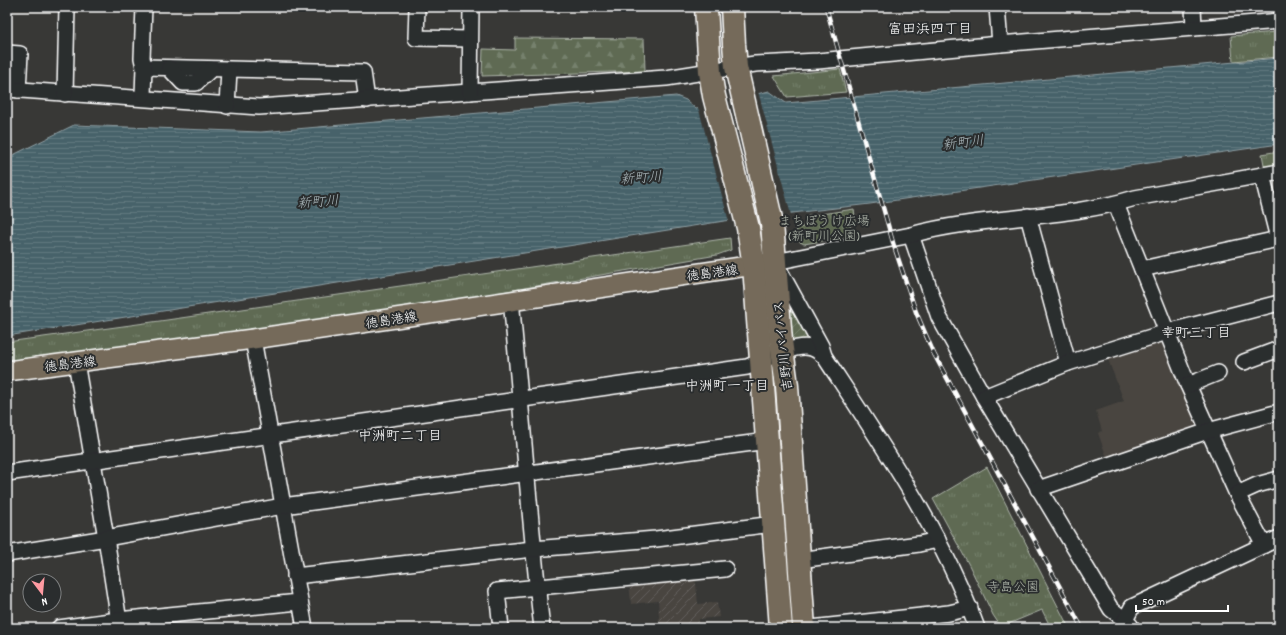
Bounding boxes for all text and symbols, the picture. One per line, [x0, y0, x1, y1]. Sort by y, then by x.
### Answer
district label: 富田浜四丁目 [888, 20, 972, 40]
water label: 新町川 [941, 132, 985, 156]
water label: 新町川 [619, 168, 663, 190]
water label: 新町川 [296, 192, 340, 214]
park label: まちぼうけ広場 (新町川公園) [778, 213, 870, 247]
street label: 徳島港線 [685, 261, 740, 288]
street label: 吉野川バイパス [770, 300, 799, 392]
street label: 徳島港線 [364, 308, 420, 335]
district label: 幸町三丁目 [1161, 324, 1231, 344]
street label: 徳島港線 [43, 353, 98, 378]
district label: 中洲町一丁目 [685, 377, 769, 397]
district label: 中洲町二丁目 [358, 427, 442, 447]
north arrow [22, 573, 62, 613]
park label: 寺島公園 [987, 579, 1039, 598]
scale bar [1136, 587, 1228, 613]
text: N [39, 592, 49, 609]
text: 50 m [1142, 594, 1165, 611]

